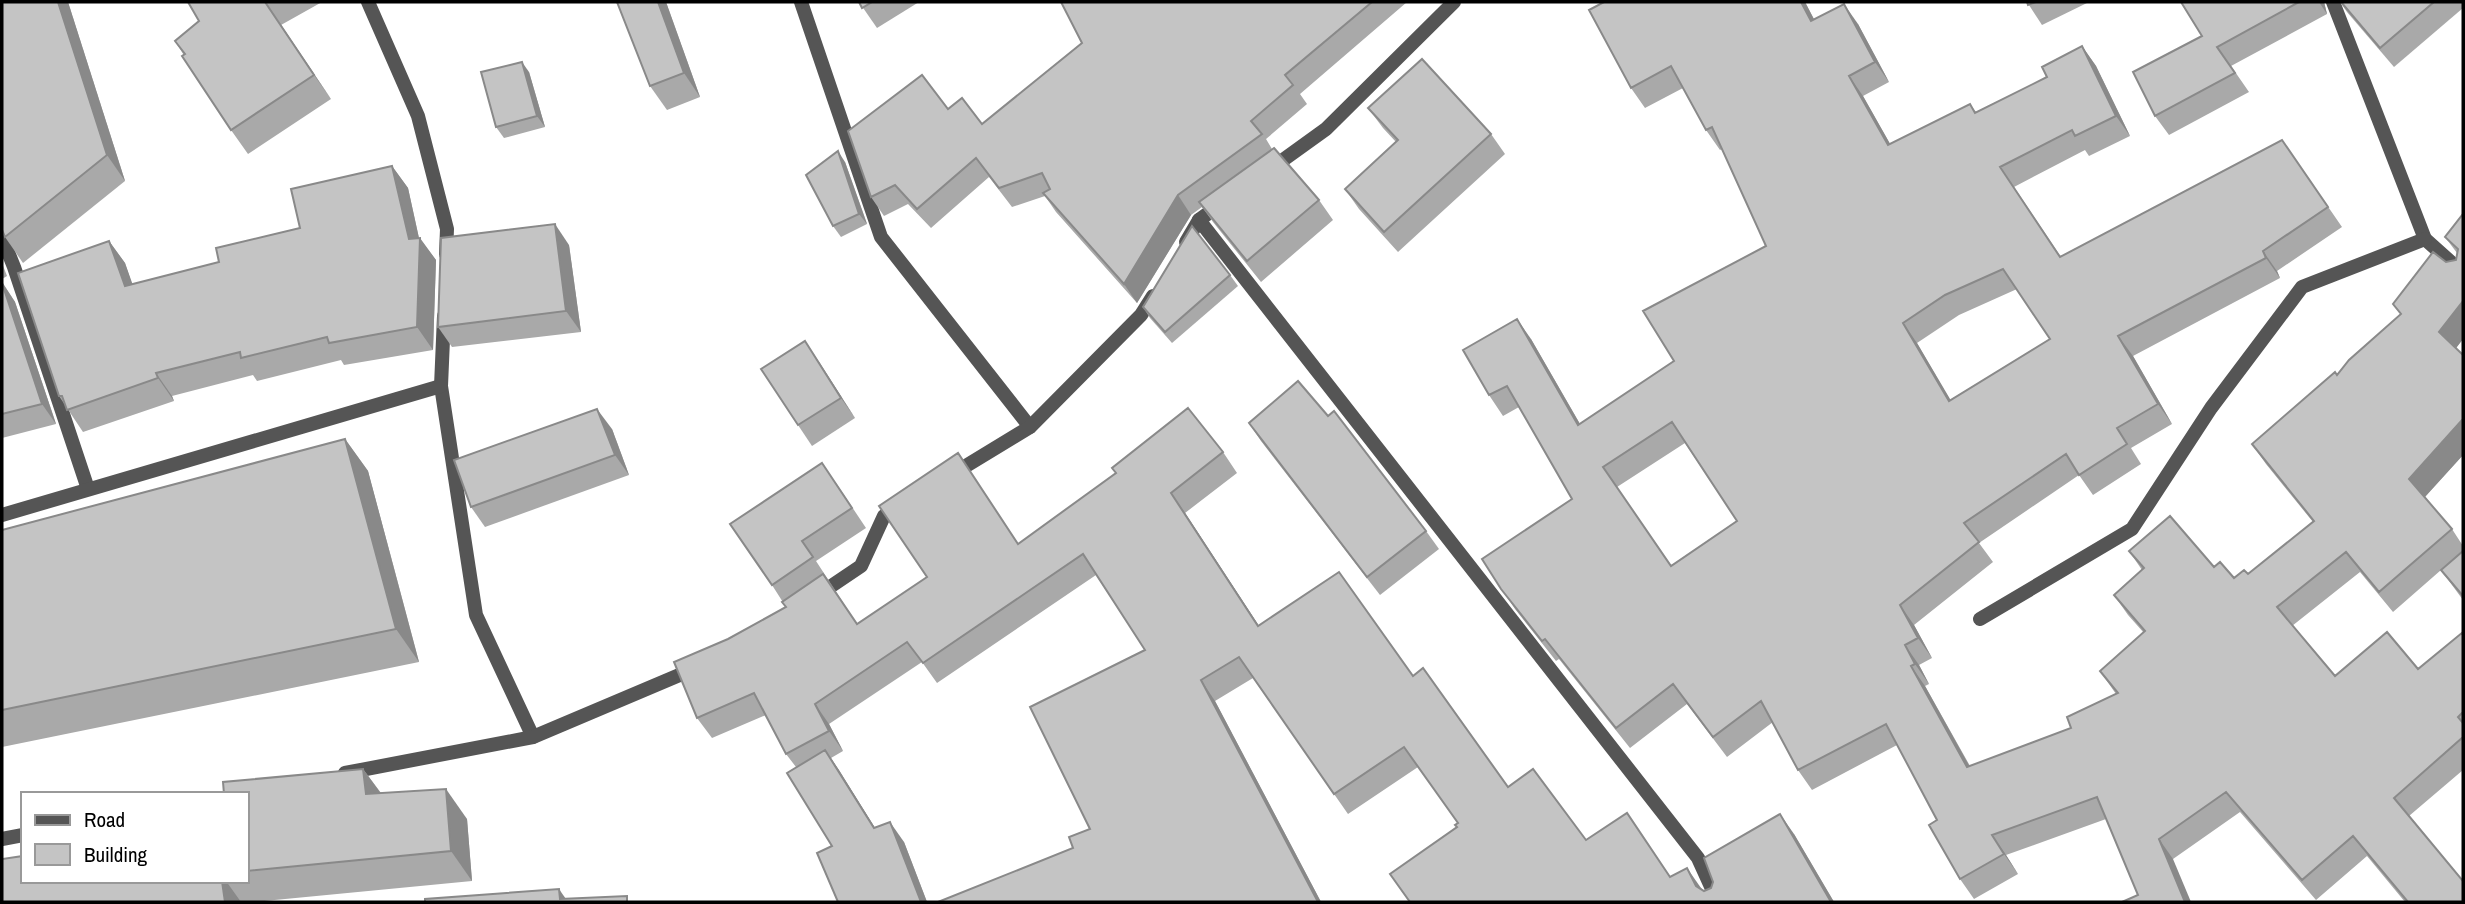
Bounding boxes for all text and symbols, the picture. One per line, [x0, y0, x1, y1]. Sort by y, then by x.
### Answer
legend [21, 792, 248, 883]
text: Road [84, 805, 125, 834]
text: Building [84, 840, 148, 869]

